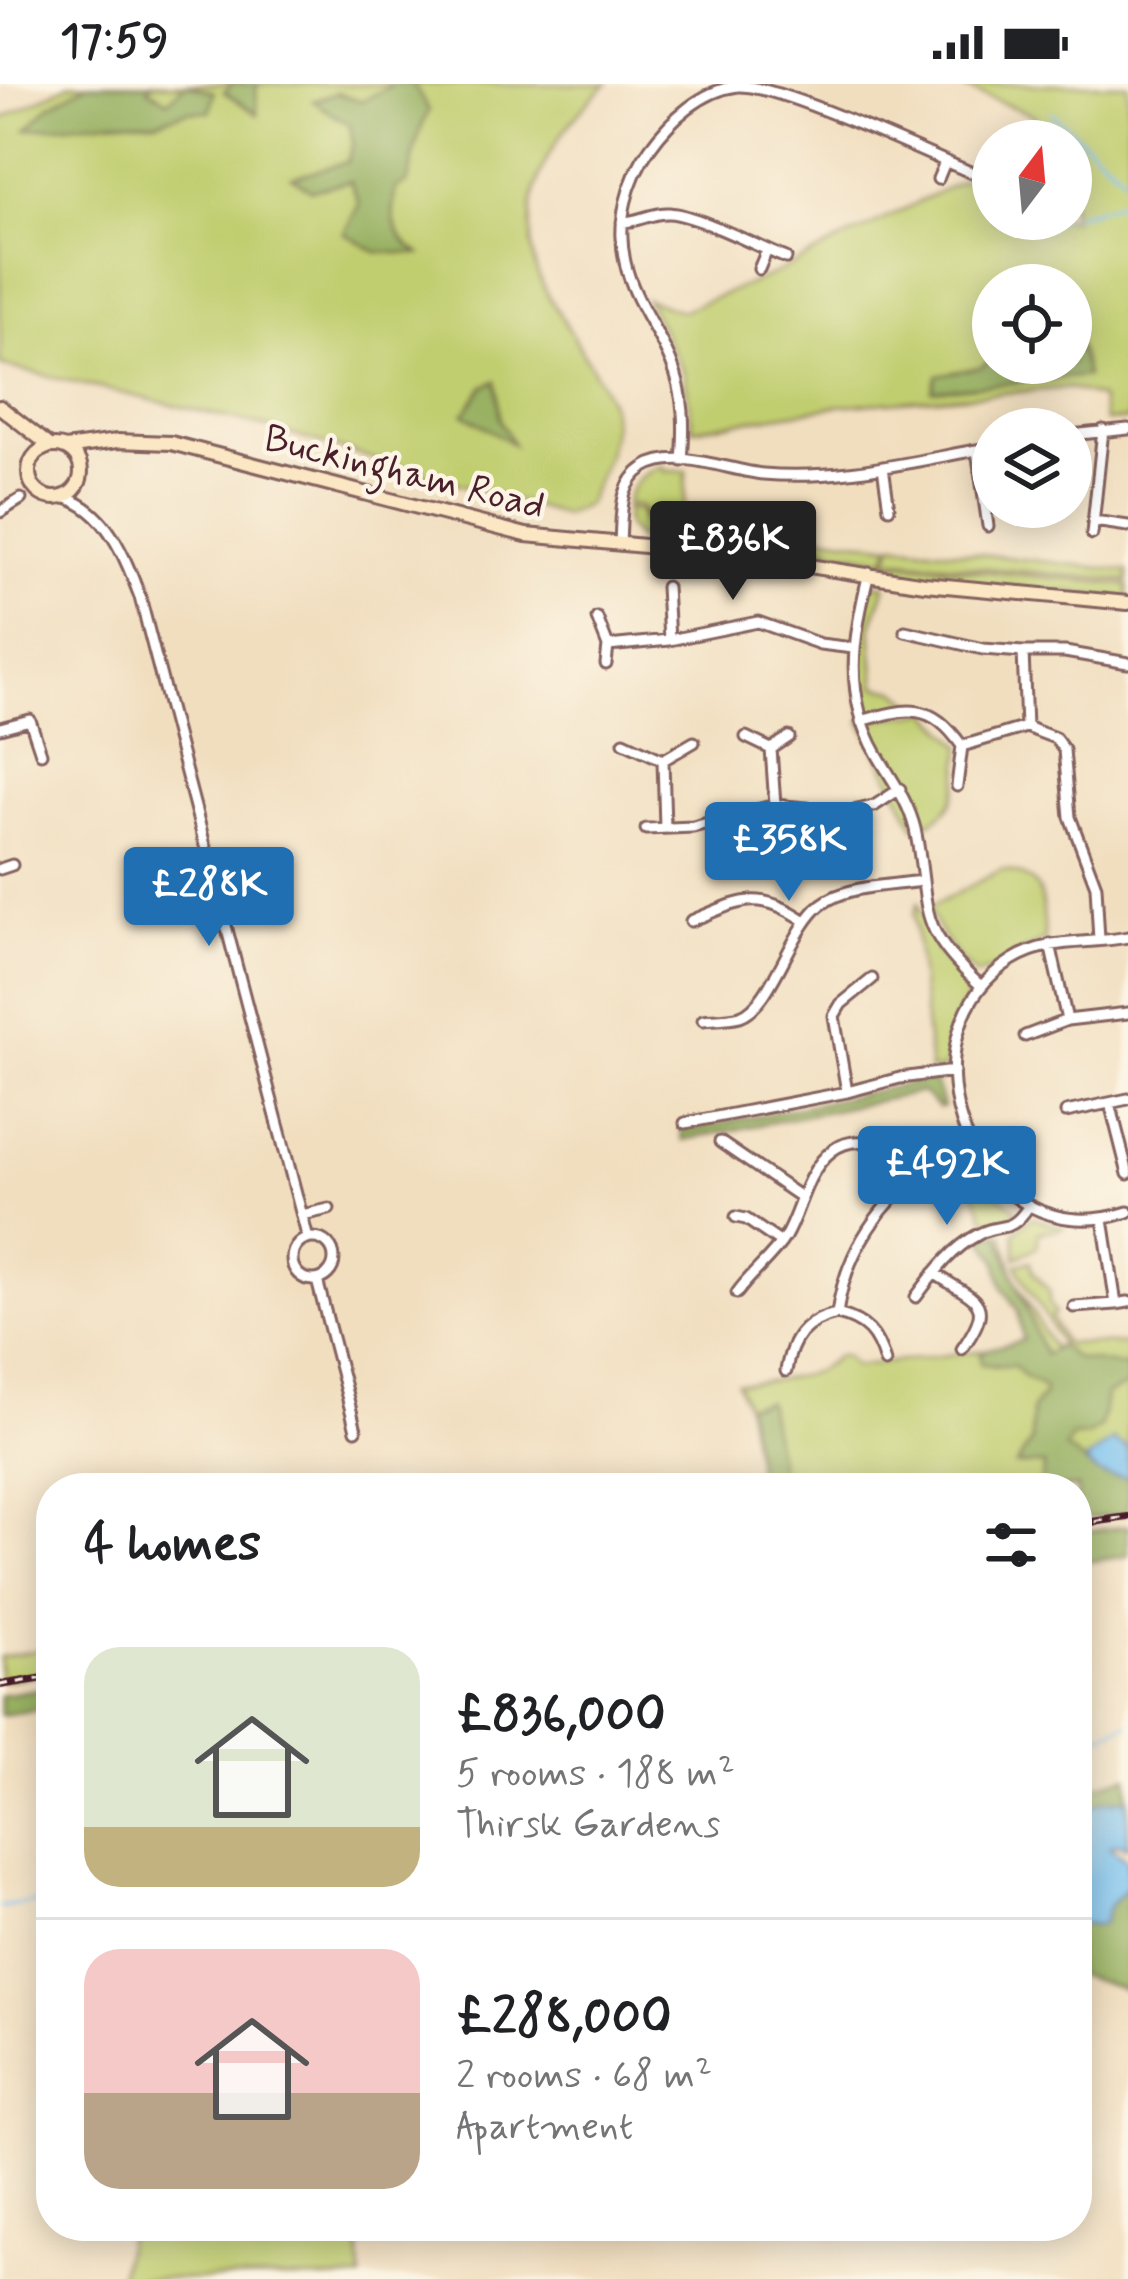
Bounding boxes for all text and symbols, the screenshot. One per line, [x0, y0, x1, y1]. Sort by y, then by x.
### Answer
text: 17:59 [60, 13, 169, 72]
north arrow [972, 120, 1092, 240]
map controls [972, 120, 1092, 528]
button: locate [972, 264, 1092, 384]
button: layers [972, 408, 1092, 528]
street label: Buckingham Road [258, 414, 550, 536]
pin: £836K [649, 501, 817, 603]
text: £836K [677, 514, 789, 565]
pin: £358K [705, 802, 873, 904]
text: £358K [732, 815, 846, 866]
pin: £288K [125, 847, 293, 949]
text: £288K [151, 860, 267, 911]
pin: £492K [863, 1126, 1031, 1228]
text: £492K [885, 1139, 1009, 1190]
text: 4 homes [84, 1512, 261, 1578]
icon: filters [978, 1512, 1044, 1578]
text: £836,000 [456, 1683, 666, 1749]
icon: home [180, 1695, 324, 1839]
text: 5 rooms · 188 m² [456, 1749, 735, 1800]
text: Thirsk Gardens [456, 1800, 721, 1851]
text: £288,000 [456, 1985, 672, 2051]
icon: home [180, 1997, 324, 2141]
text: 2 rooms · 68 m² [456, 2051, 712, 2102]
text: Apartment [456, 2102, 633, 2153]

